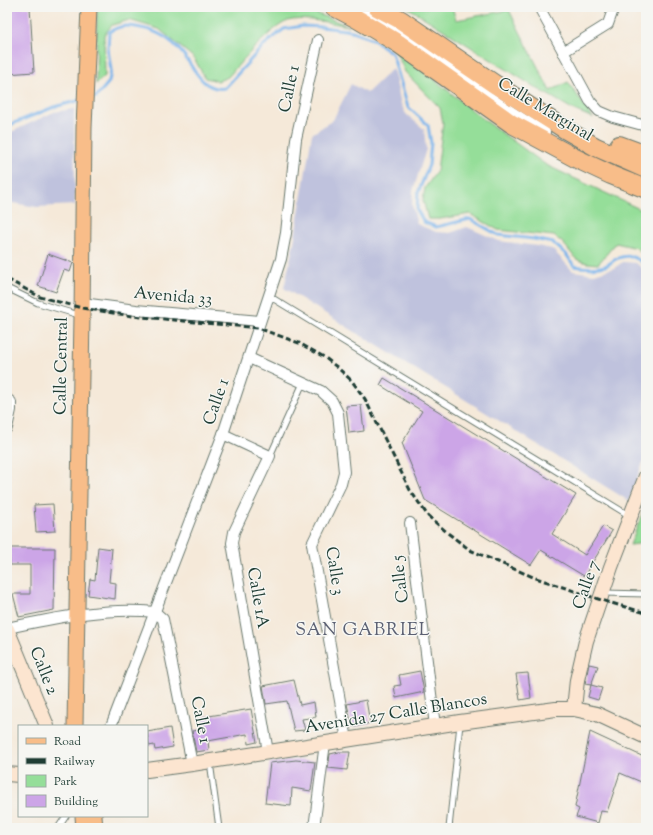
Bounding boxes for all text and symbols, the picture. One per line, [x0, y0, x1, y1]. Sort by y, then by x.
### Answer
street label: Calle 1 [273, 63, 307, 115]
street label: Calle Marginal [493, 72, 597, 148]
street label: Avenida 33 [133, 282, 213, 312]
street label: Calle Central [49, 317, 75, 415]
street label: Calle 1 [198, 375, 236, 429]
street label: Calle 3 [318, 545, 350, 597]
street label: Calle 5 [386, 554, 416, 604]
street label: Calle 7 [567, 557, 607, 613]
street label: Calle 1A [240, 566, 274, 631]
district label: SAN GABRIEL [295, 618, 431, 644]
street label: Calle 2 [22, 643, 64, 699]
street label: Avenida 27 Calle Blancos [303, 688, 489, 740]
street label: Calle 1 [184, 694, 216, 746]
legend [18, 725, 148, 817]
text: Road [54, 733, 81, 751]
text: Railway [54, 753, 95, 771]
text: Park [54, 773, 77, 791]
text: Building [54, 793, 98, 811]

